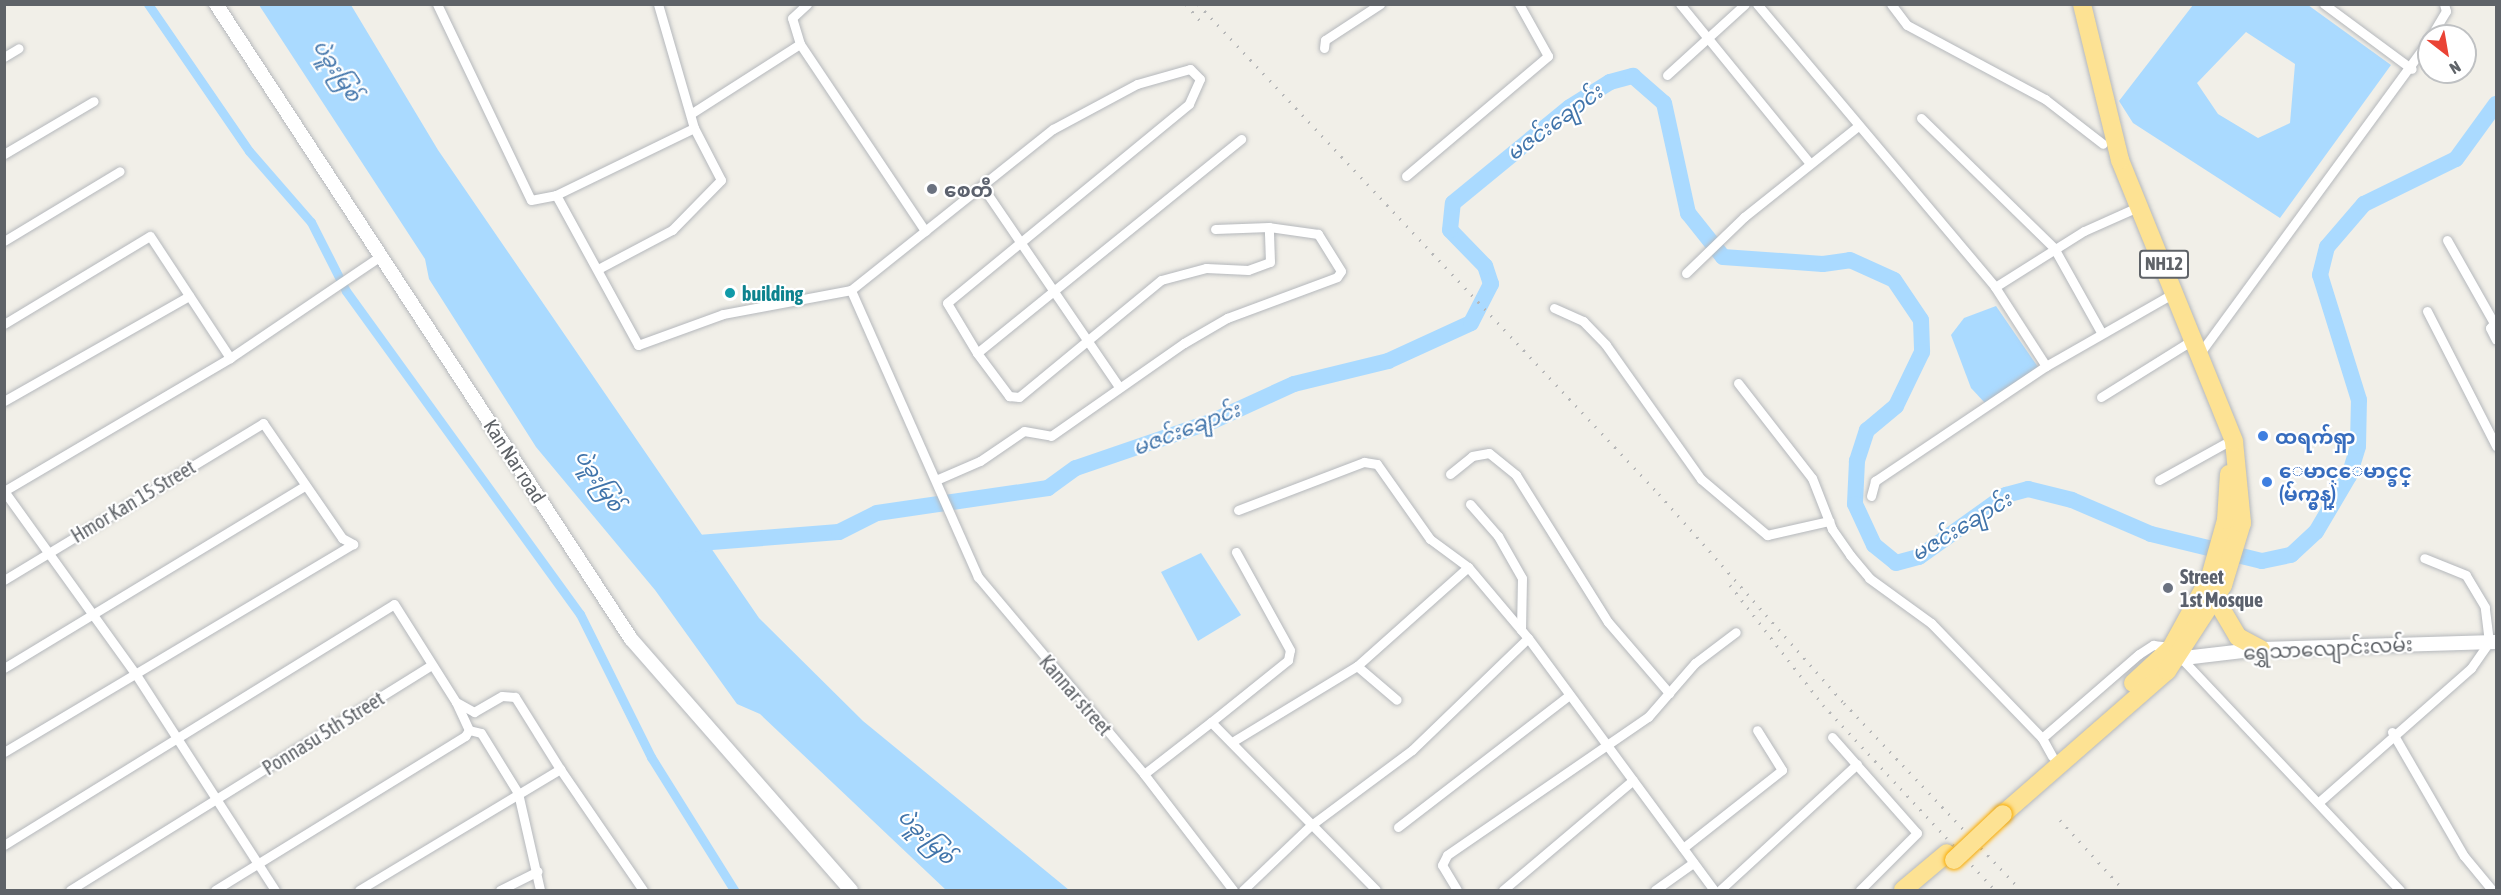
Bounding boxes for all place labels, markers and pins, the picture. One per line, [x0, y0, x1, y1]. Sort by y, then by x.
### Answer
place label: စေတီ [944, 177, 993, 201]
marker: စေတီ [925, 182, 939, 196]
place label: building [742, 281, 803, 305]
marker: building [723, 286, 737, 300]
place label: ထရက်ရှာ [2275, 424, 2355, 448]
marker: ထရက်ရှာ [2256, 429, 2270, 443]
place label: ေမာင္ေမာင္ခင္ (မ်က္မွန္) [2279, 458, 2412, 505]
marker: ေမာင္ေမာင္ခင္ (မ်က္မွန္) [2260, 475, 2274, 489]
place label: Street 1st Mosque [2180, 564, 2263, 611]
marker: Street 1st Mosque [2161, 581, 2175, 595]

